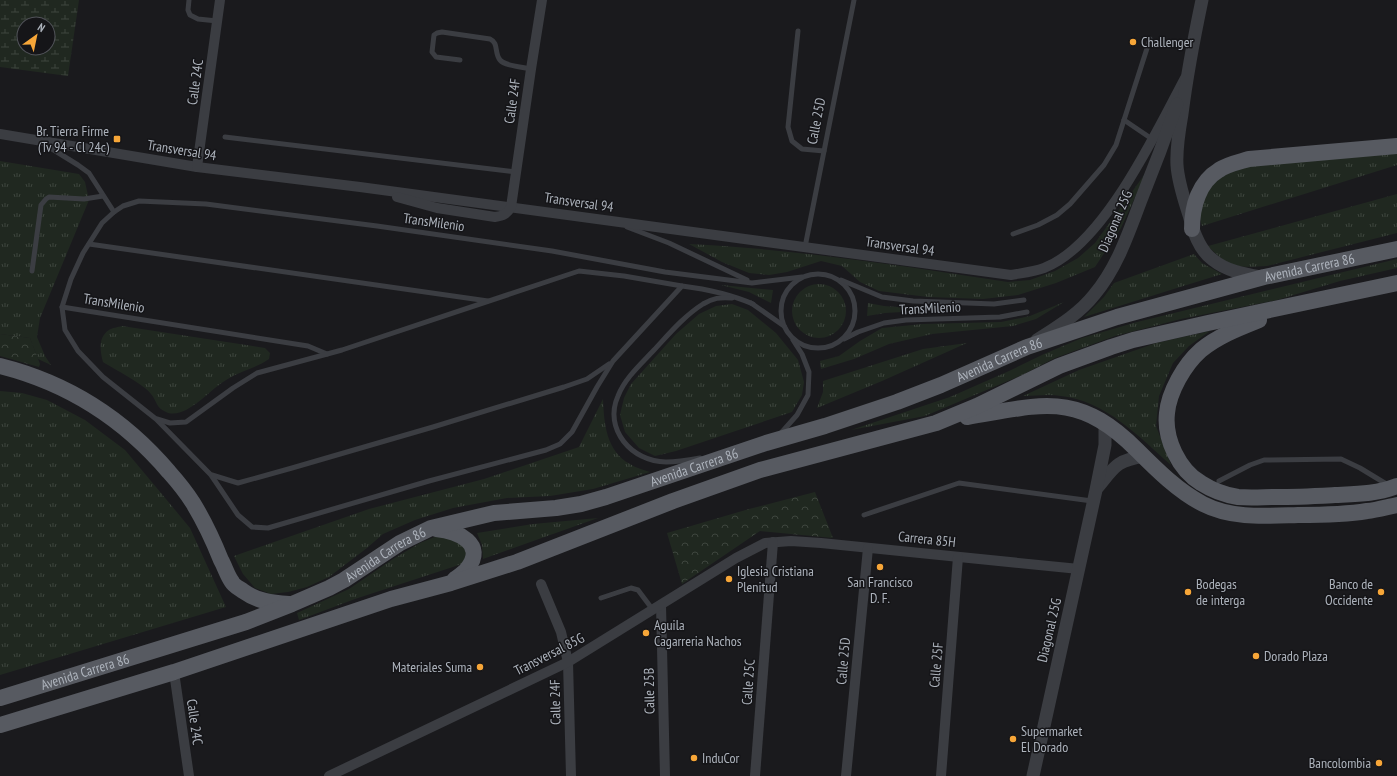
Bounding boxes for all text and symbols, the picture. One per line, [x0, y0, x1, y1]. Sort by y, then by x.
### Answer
north arrow [16, 16, 56, 56]
text: N [35, 20, 48, 35]
place label: Challenger [1141, 33, 1193, 51]
marker: Challenger [1128, 37, 1138, 47]
street label: Calle 24C [183, 57, 207, 106]
street label: Calle 24F [500, 77, 524, 125]
street label: Calle 25D [803, 96, 829, 146]
place label: Br. Tierra Firme (Tv 94 - Cl 24c) [36, 122, 110, 156]
marker: Br. Tierra Firme (Tv 94 - Cl 24c) [112, 134, 122, 144]
street label: Transversal 94 [146, 136, 218, 164]
street label: Diagonal 25G [1094, 187, 1136, 255]
street label: Transversal 94 [543, 188, 615, 216]
street label: TransMilenio [402, 209, 466, 235]
street label: Transversal 94 [864, 232, 936, 260]
street label: Avenida Carrera 86 [1263, 249, 1356, 286]
street label: TransMilenio [82, 289, 146, 317]
street label: TransMilenio [899, 297, 961, 319]
street label: Avenida Carrera 86 [954, 334, 1045, 386]
street label: Avenida Carrera 86 [648, 444, 740, 490]
street label: Avenida Carrera 86 [342, 523, 429, 586]
street label: Carrera 85H [897, 527, 957, 551]
place label: Iglesia Cristiana Plenitud [737, 562, 814, 596]
marker: San Francisco D. F. [875, 562, 885, 572]
place label: San Francisco D. F. [847, 573, 913, 607]
marker: Iglesia Cristiana Plenitud [724, 574, 734, 584]
place label: Bodegas de interga [1196, 575, 1245, 609]
place label: Banco de Occidente [1325, 575, 1373, 609]
marker: Bodegas de interga [1183, 587, 1193, 597]
marker: Banco de Occidente [1376, 587, 1386, 597]
street label: Diagonal 25G [1033, 596, 1065, 664]
place label: Aguila Cagarreria Nachos [654, 616, 742, 650]
marker: Aguila Cagarreria Nachos [641, 628, 651, 638]
street label: Transversal 85G [511, 629, 587, 679]
street label: Calle 25D [832, 637, 854, 685]
street label: Calle 25F [925, 641, 947, 688]
place label: Dorado Plaza [1264, 647, 1328, 665]
street label: Avenida Carrera 86 [39, 650, 131, 694]
marker: Dorado Plaza [1251, 651, 1261, 661]
place label: Materiales Suma [392, 658, 472, 676]
street label: Calle 25C [737, 658, 759, 706]
marker: Materiales Suma [475, 662, 485, 672]
street label: Calle 25B [640, 668, 658, 714]
street label: Calle 24F [546, 679, 564, 725]
street label: Calle 24C [183, 698, 207, 747]
place label: Supermarket El Dorado [1021, 722, 1082, 756]
marker: Supermarket El Dorado [1008, 734, 1018, 744]
place label: InduCor [702, 749, 740, 767]
marker: InduCor [689, 753, 699, 763]
place label: Bancolombia [1309, 754, 1371, 772]
marker: Bancolombia [1374, 758, 1384, 768]

